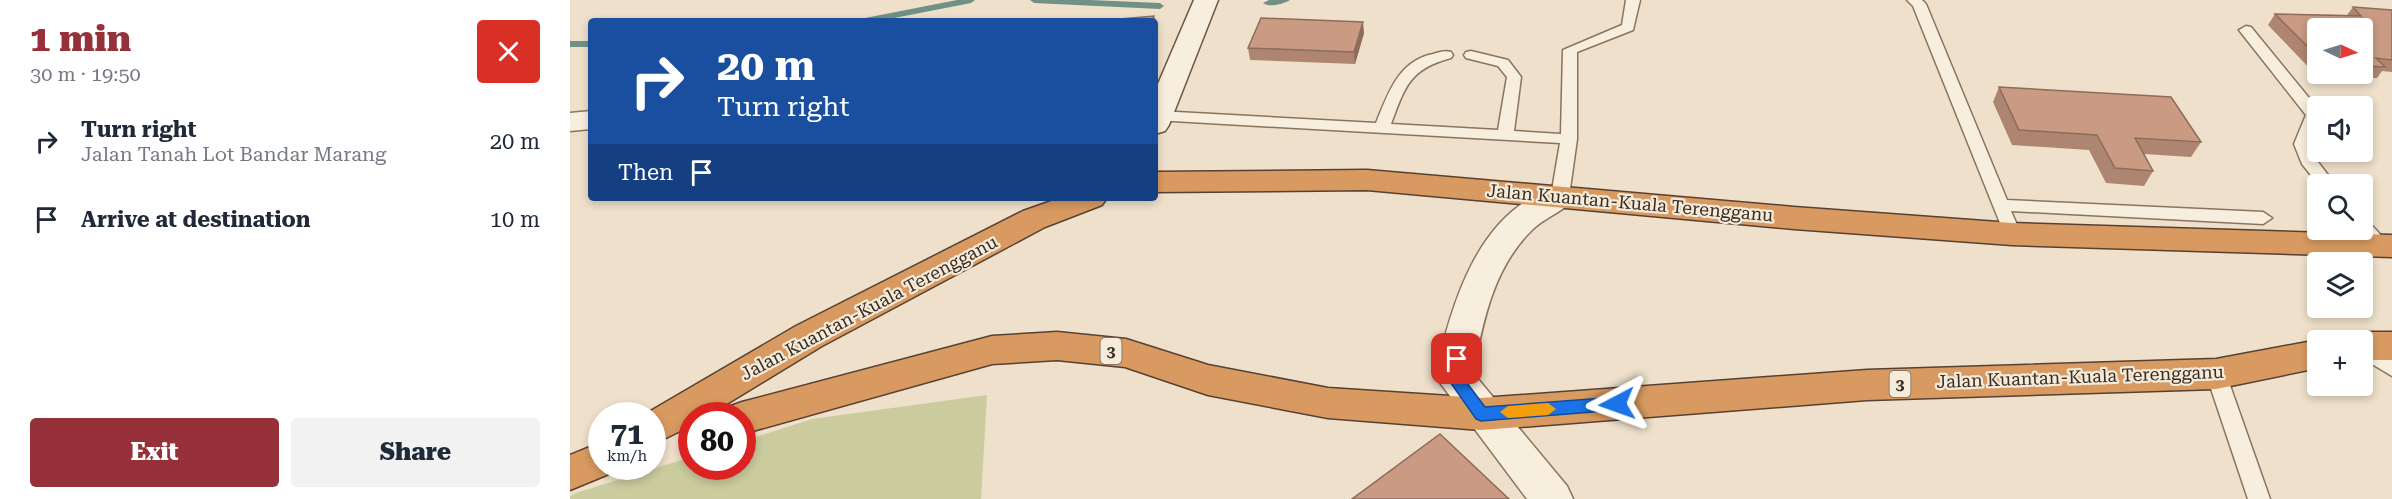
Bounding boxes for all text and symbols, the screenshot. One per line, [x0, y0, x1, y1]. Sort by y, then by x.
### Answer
text: 1 min [30, 18, 131, 60]
north arrow [2307, 18, 2373, 84]
map controls [2307, 18, 2373, 396]
button: close [477, 20, 540, 83]
text: 20 m [717, 41, 815, 90]
icon: right [618, 42, 696, 120]
text: 30 m · 19:50 [30, 62, 141, 86]
text: Turn right [717, 91, 850, 123]
button: sound [2307, 96, 2373, 162]
text: Turn right [81, 117, 196, 142]
icon: right [30, 125, 63, 158]
text: 20 m [490, 129, 540, 154]
text: Jalan Tanah Lot Bandar Marang [81, 142, 386, 166]
icon: arrive [685, 156, 718, 189]
text: Then [618, 160, 673, 185]
button: search [2307, 174, 2373, 240]
street label: Jalan Kuantan-Kuala Terengganu [1486, 180, 1774, 226]
icon: arrive [30, 203, 63, 236]
text: Arrive at destination [81, 207, 310, 232]
text: 10 m [490, 207, 540, 232]
street label: Jalan Kuantan-Kuala Terengganu [737, 231, 1001, 384]
button: layers [2307, 252, 2373, 318]
button: + [2307, 330, 2373, 396]
pin [1431, 333, 1482, 384]
road number: 3 [1100, 338, 1122, 364]
icon: arrive [1440, 342, 1473, 375]
street label: Jalan Kuantan-Kuala Terengganu [1936, 361, 2224, 392]
road number: 3 [1890, 371, 1910, 397]
position arrow [1585, 372, 1649, 436]
speed limit sign: 80 [678, 402, 756, 480]
text: 71 [610, 416, 644, 451]
button: Exit [30, 418, 279, 487]
button: Share [291, 418, 540, 487]
text: km/h [607, 447, 647, 465]

